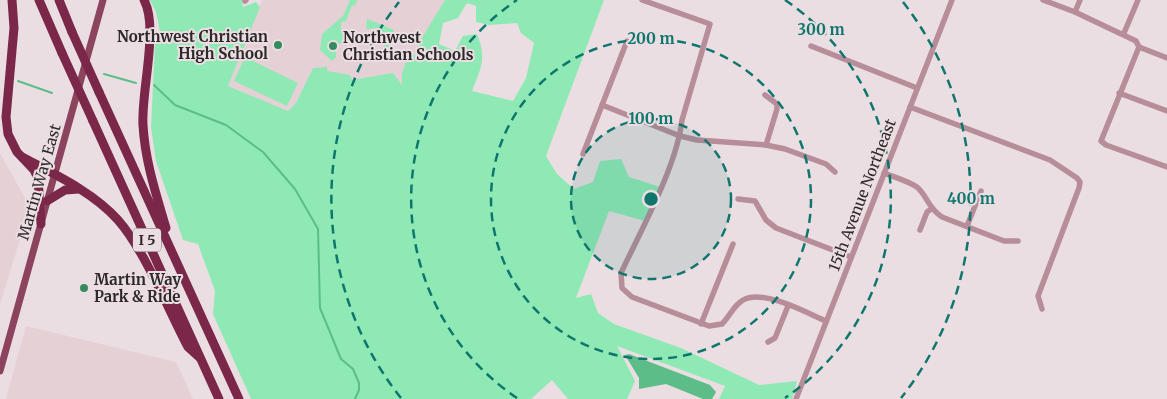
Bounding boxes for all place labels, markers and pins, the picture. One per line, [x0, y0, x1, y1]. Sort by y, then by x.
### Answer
place label: Northwest Christian High School [117, 27, 268, 63]
place label: Northwest Christian Schools [343, 28, 474, 64]
marker: Northwest Christian High School [272, 39, 284, 51]
marker: Northwest Christian Schools [327, 40, 339, 52]
centre of rings [642, 190, 660, 208]
place label: Martin Way Park & Ride [94, 270, 181, 306]
marker: Martin Way Park & Ride [78, 282, 90, 294]

